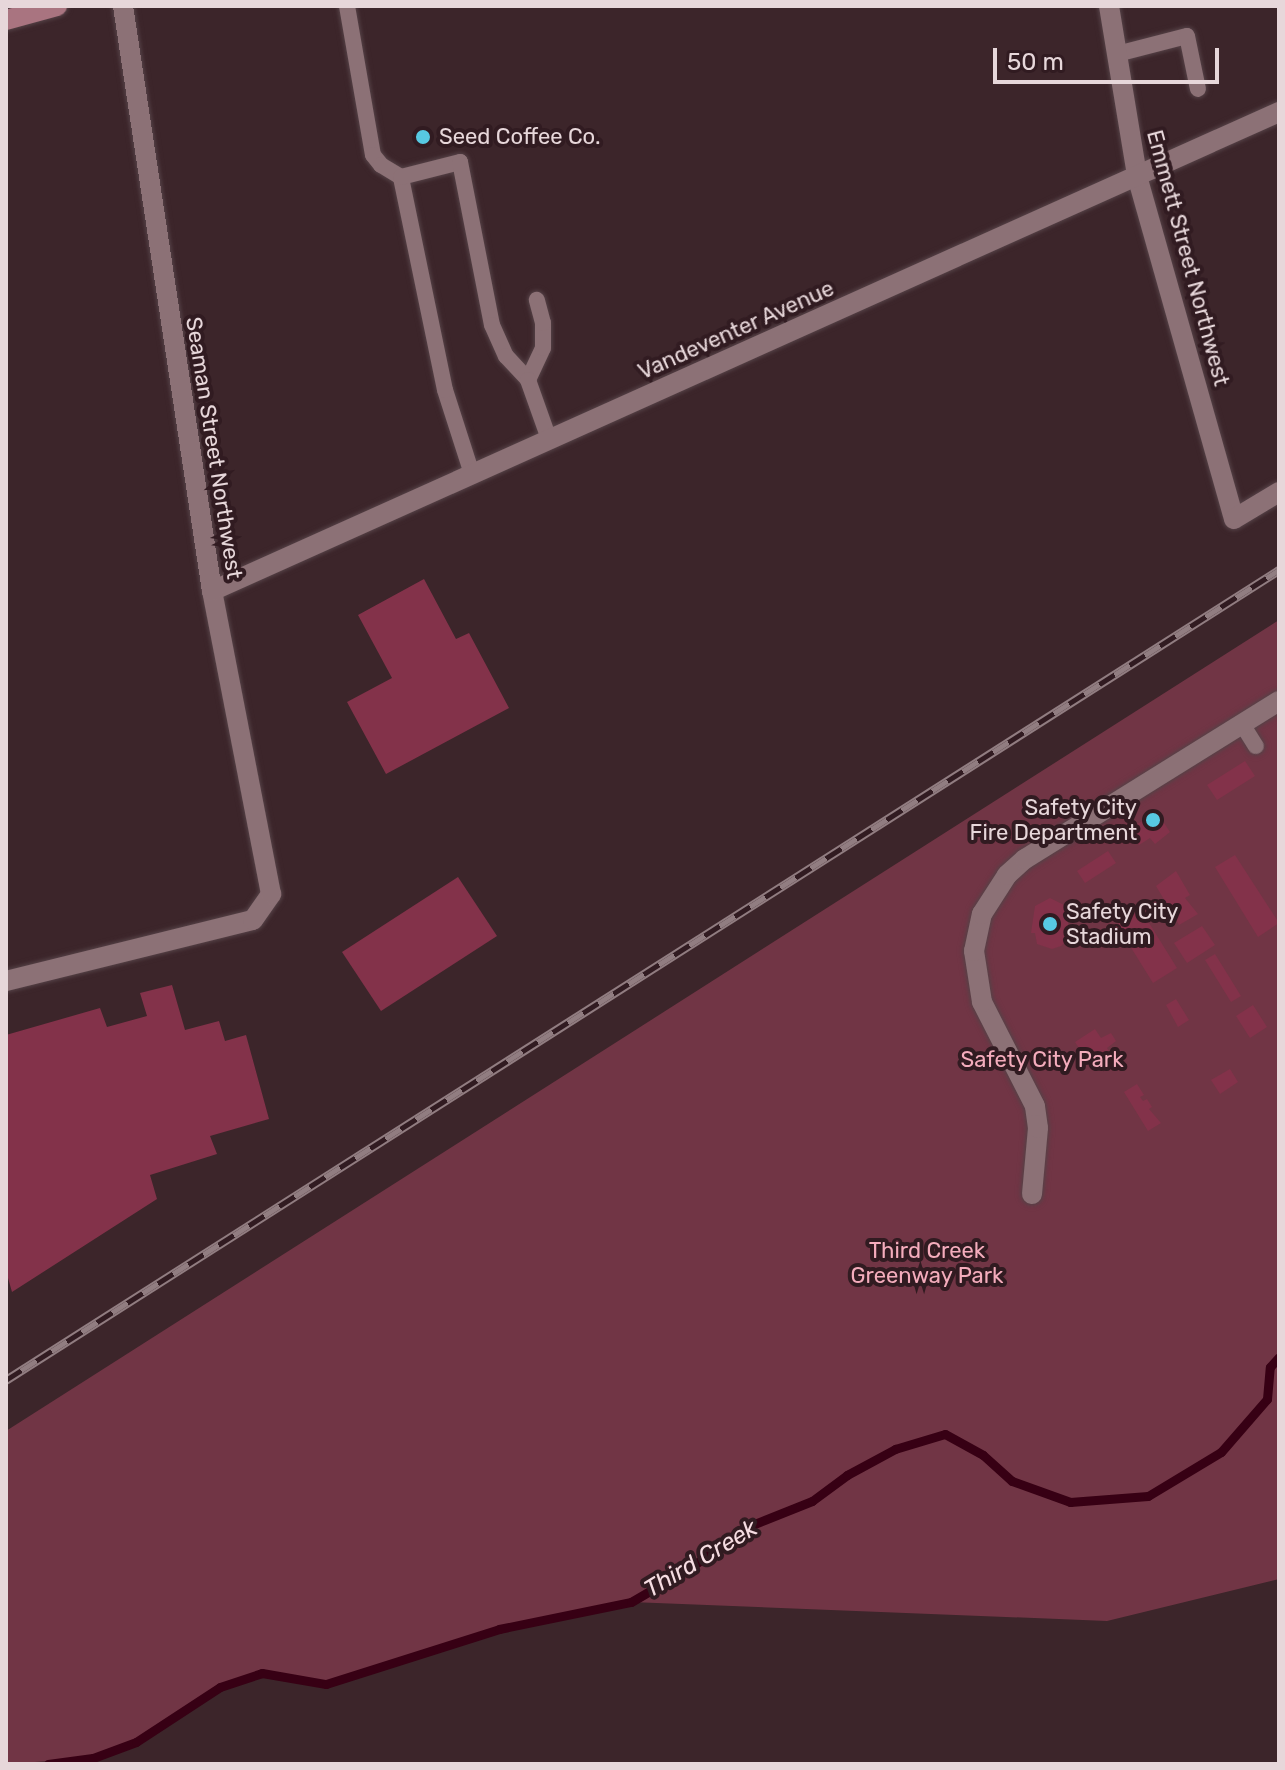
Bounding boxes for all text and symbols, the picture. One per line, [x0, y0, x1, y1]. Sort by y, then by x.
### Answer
scale bar [997, 32, 1223, 82]
text: 50 m [1007, 48, 1064, 76]
place label: Seed Coffee Co. [439, 124, 601, 150]
street label: Emmett Street Northwest [1141, 127, 1235, 389]
marker: Seed Coffee Co. [414, 128, 432, 146]
street label: Vandeventer Avenue [633, 275, 839, 385]
street label: Seaman Street Northwest [180, 315, 248, 581]
place label: Safety City Fire Department [970, 794, 1137, 846]
marker: Safety City Fire Department [1144, 811, 1162, 829]
place label: Safety City Stadium [1066, 898, 1179, 950]
marker: Safety City Stadium [1041, 915, 1059, 933]
park label: Safety City Park [960, 1047, 1124, 1073]
park label: Third Creek Greenway Park [850, 1237, 1004, 1288]
water label: Third Creek [639, 1514, 763, 1604]

